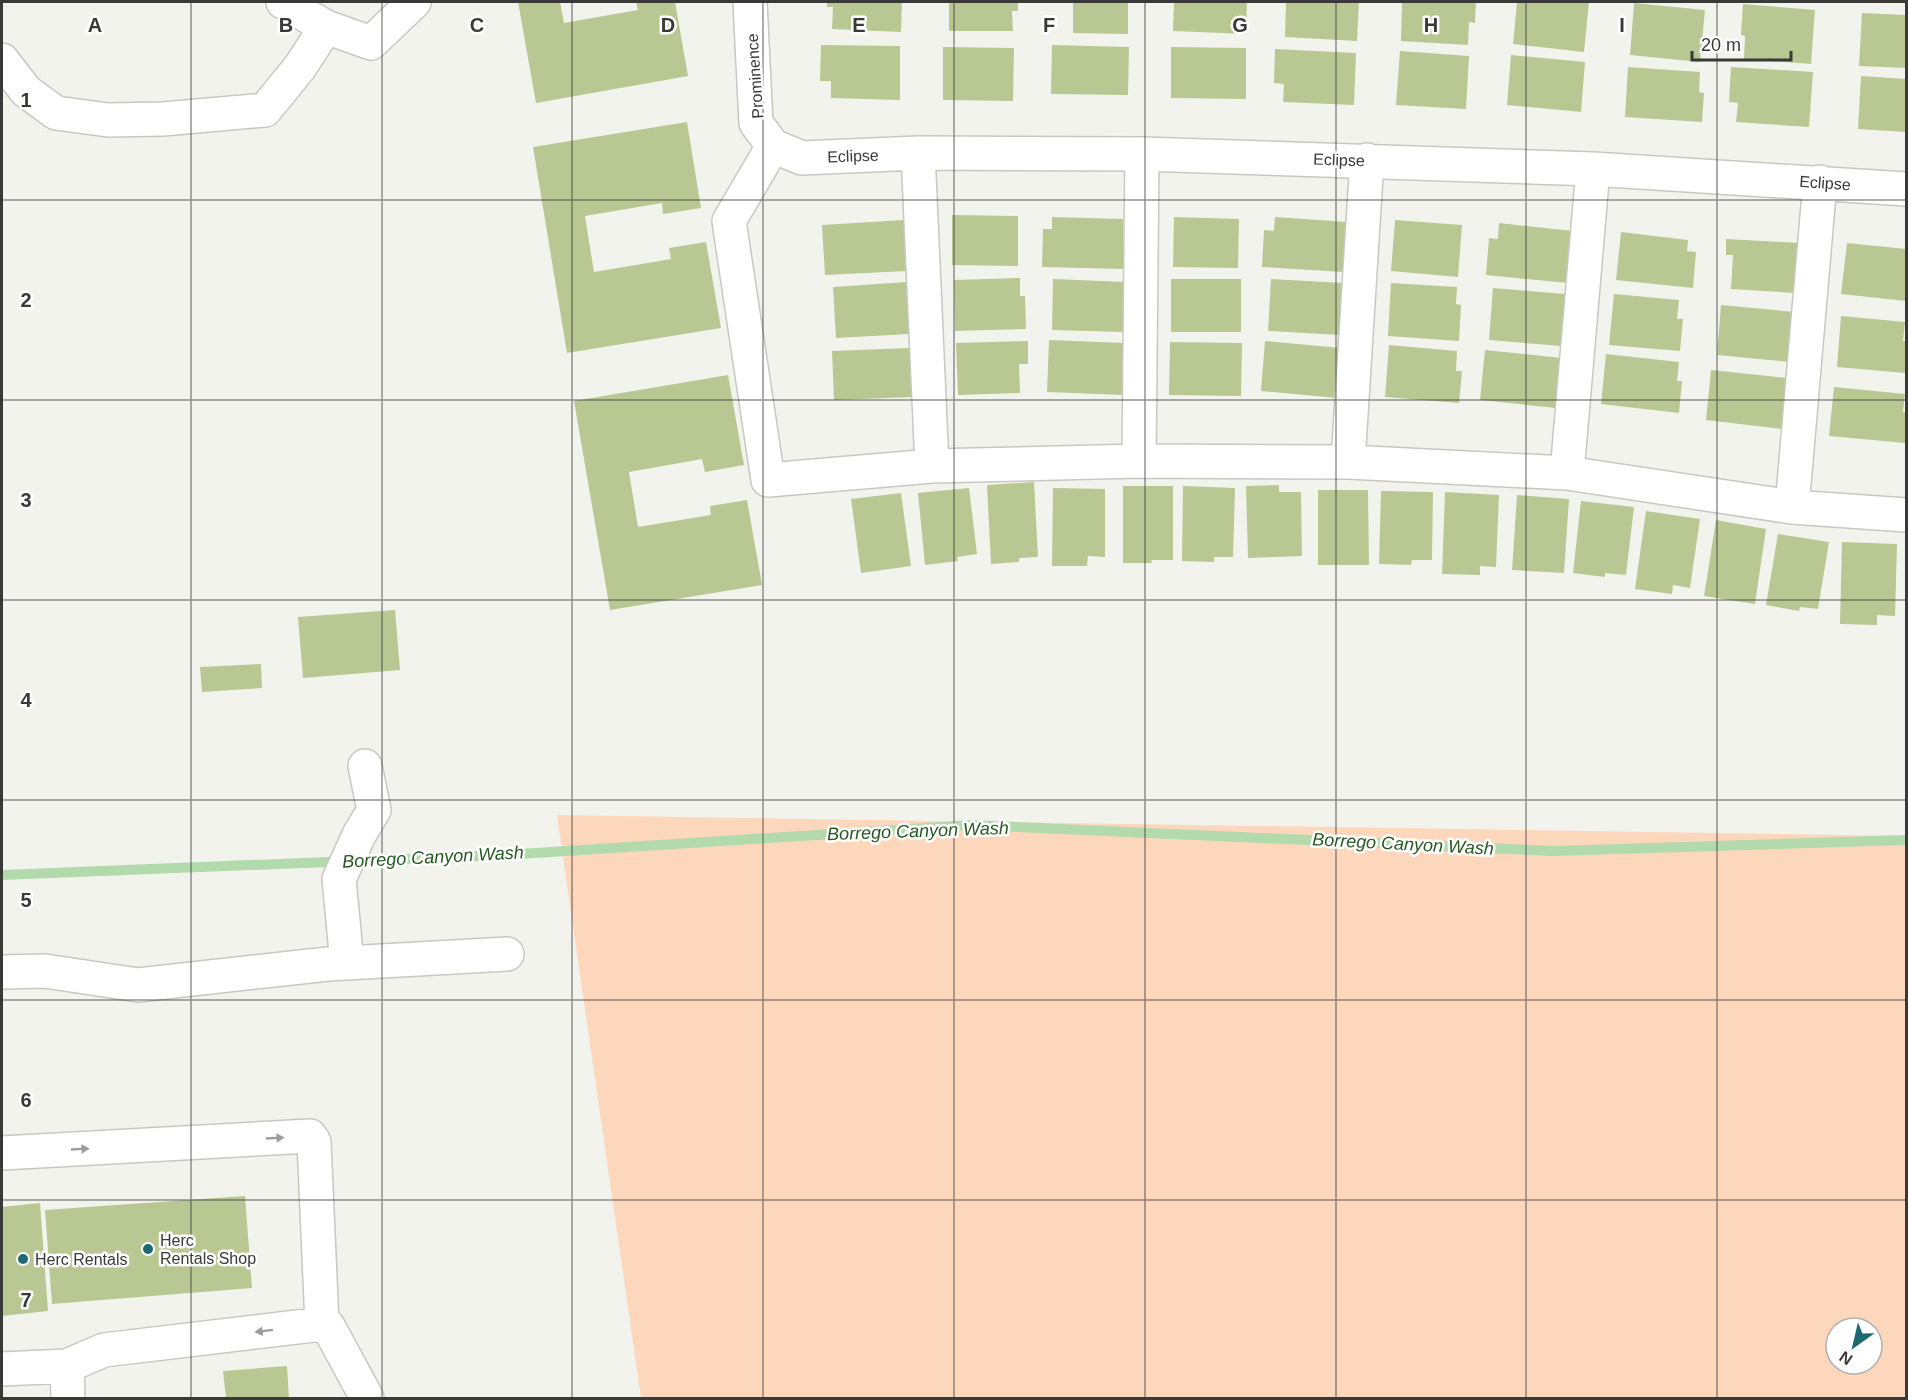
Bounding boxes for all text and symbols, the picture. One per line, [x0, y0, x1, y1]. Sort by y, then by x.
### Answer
text: A [88, 14, 102, 36]
text: B [279, 14, 293, 36]
text: C [470, 14, 484, 36]
text: D [661, 14, 675, 36]
text: E [852, 14, 866, 36]
text: F [1043, 14, 1055, 36]
text: G [1232, 14, 1248, 36]
text: H [1424, 14, 1438, 36]
text: I [1619, 14, 1625, 36]
scale bar [1692, 24, 1791, 62]
street label: Prominence [744, 33, 766, 119]
text: 20 m [1701, 35, 1741, 55]
text: 1 [20, 89, 32, 111]
street label: Eclipse [827, 147, 879, 165]
street label: Eclipse [1313, 151, 1365, 169]
street label: Eclipse [1799, 173, 1851, 193]
text: 2 [20, 289, 32, 311]
text: 3 [20, 489, 32, 511]
text: 4 [20, 689, 32, 711]
water label: Borrego Canyon Wash [827, 818, 1009, 844]
water label: Borrego Canyon Wash [1312, 829, 1494, 859]
water label: Borrego Canyon Wash [342, 842, 524, 872]
text: 5 [20, 889, 32, 911]
text: 6 [20, 1089, 32, 1111]
one-way arrow [266, 1133, 285, 1143]
one-way arrow [71, 1144, 90, 1154]
place label: Herc Rentals Shop [160, 1232, 256, 1267]
marker: Herc Rentals Shop [141, 1242, 155, 1256]
place label: Herc Rentals [35, 1251, 127, 1268]
marker: Herc Rentals [16, 1252, 30, 1266]
text: 7 [20, 1289, 32, 1311]
north arrow [1824, 1316, 1884, 1376]
one-way arrow [254, 1326, 273, 1336]
text: N [1836, 1348, 1855, 1368]

